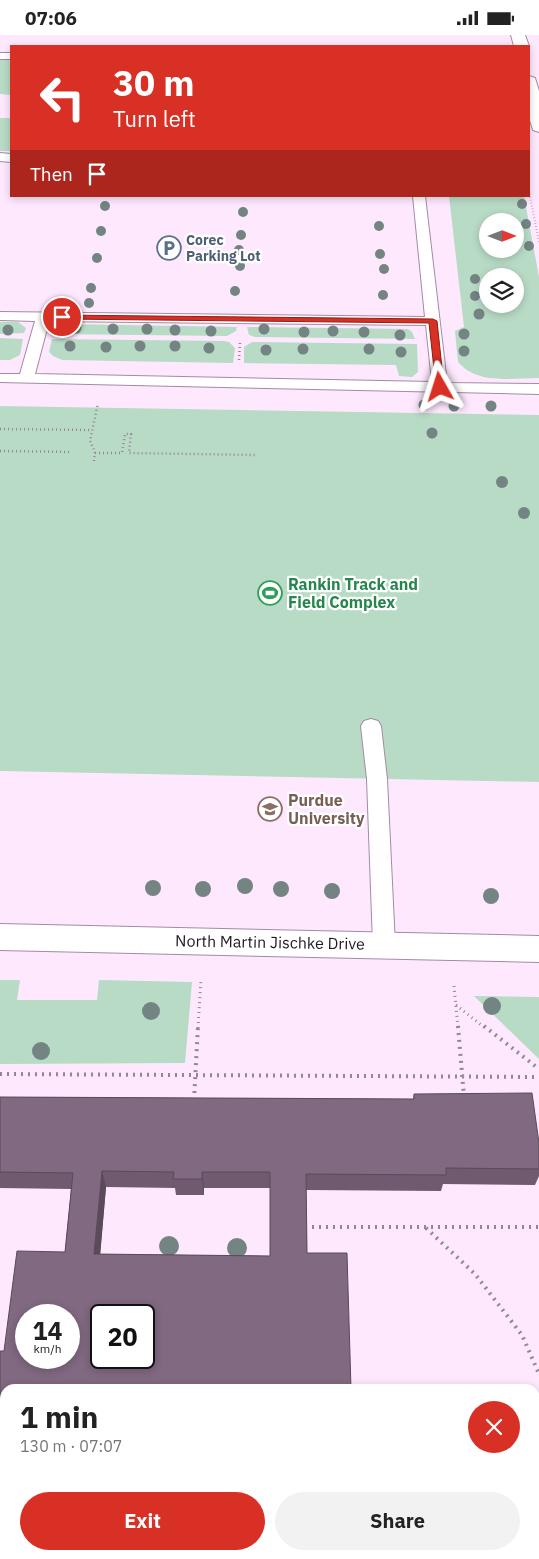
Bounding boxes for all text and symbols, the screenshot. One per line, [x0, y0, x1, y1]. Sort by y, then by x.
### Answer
text: 07:06 [25, 6, 77, 30]
text: 30 m [113, 60, 195, 106]
icon: left [30, 65, 95, 130]
text: Turn left [113, 104, 196, 133]
icon: arrive [83, 160, 111, 188]
text: Then [30, 162, 73, 186]
north arrow [479, 213, 524, 257]
map controls [479, 213, 524, 313]
place label: Corec Parking Lot [186, 231, 261, 265]
parking icon: Corec Parking Lot [156, 235, 182, 261]
button: layers [479, 268, 524, 313]
pin [41, 296, 83, 338]
icon: arrive [48, 303, 76, 331]
position arrow [413, 360, 465, 412]
place label: Rankin Track and Field Complex [288, 574, 418, 612]
sports icon: Rankin Track and Field Complex [257, 580, 283, 606]
place label: Purdue University [288, 790, 365, 828]
school or university icon: Purdue University [257, 796, 283, 822]
street label: North Martin Jischke Drive [175, 930, 365, 954]
speed limit sign: 20 [90, 1304, 155, 1369]
text: 14 [32, 1314, 63, 1347]
text: km/h [33, 1341, 62, 1356]
text: 1 min [20, 1397, 98, 1436]
button: close [468, 1401, 520, 1453]
text: 130 m · 07:07 [20, 1436, 122, 1456]
button: Exit [20, 1492, 265, 1550]
button: Share [275, 1492, 520, 1550]

